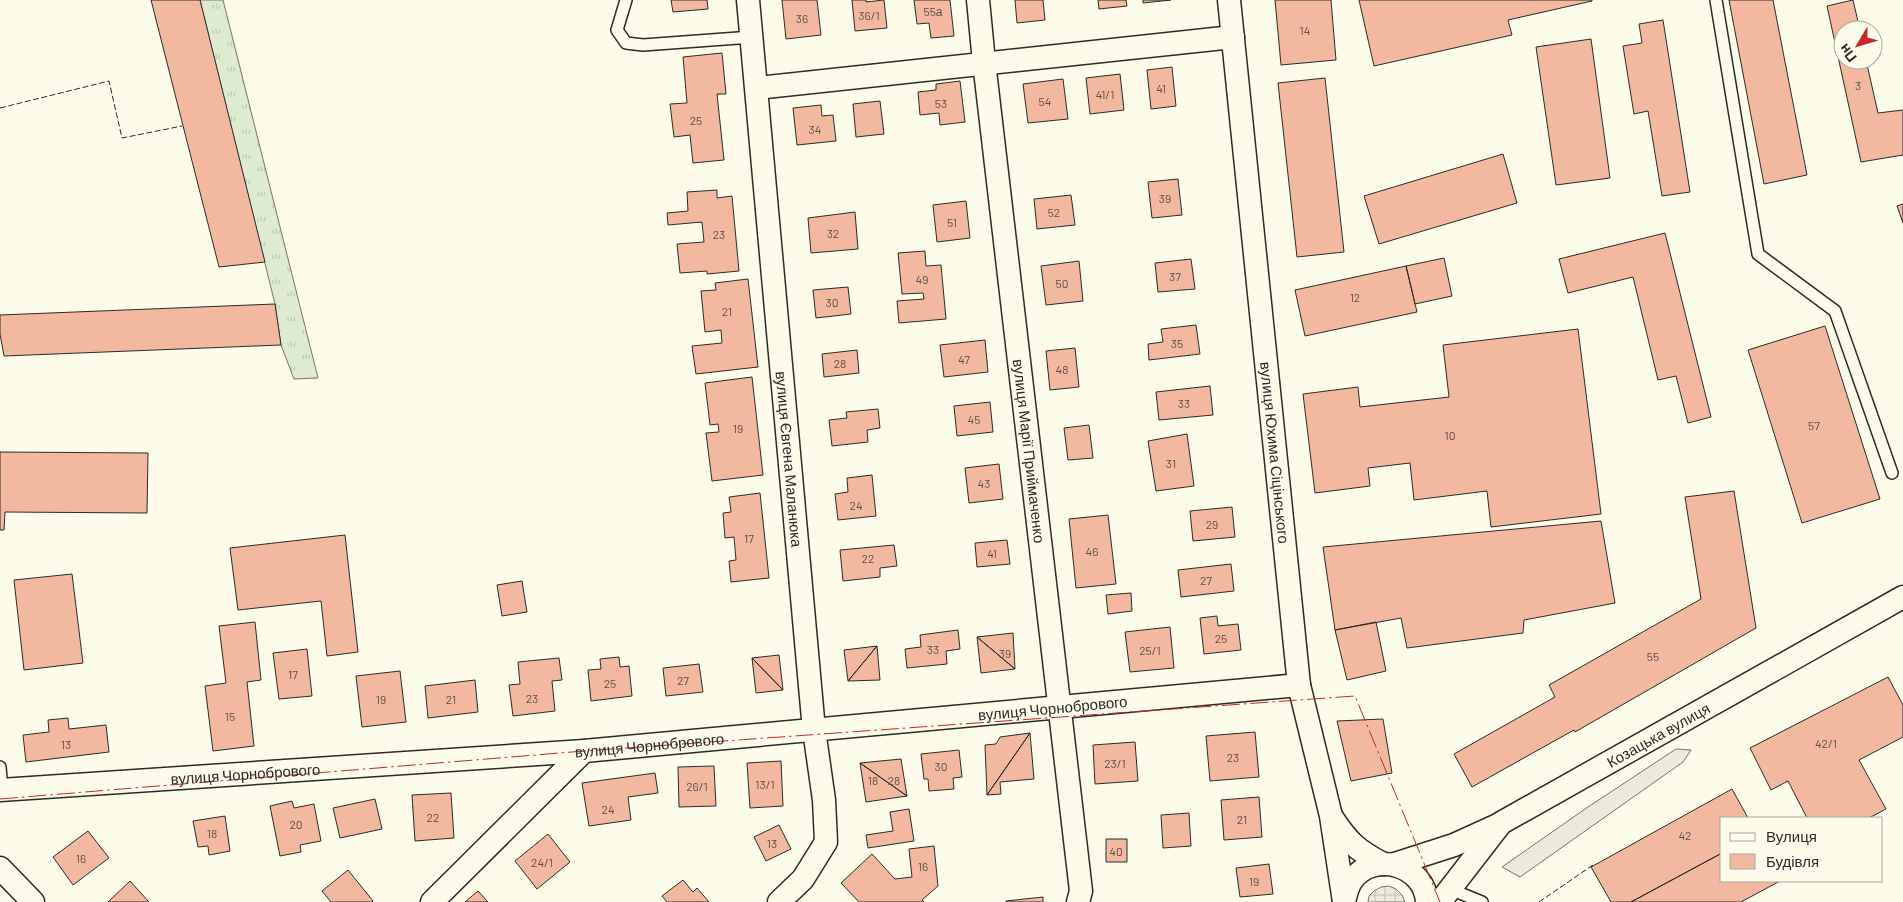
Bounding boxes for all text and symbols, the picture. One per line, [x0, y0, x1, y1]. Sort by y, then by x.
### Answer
house number: 55а [923, 4, 943, 18]
house number: 36/1 [858, 8, 880, 22]
house number: 36 [796, 11, 808, 25]
north arrow [1833, 20, 1883, 70]
house number: 14 [1300, 23, 1310, 37]
text: Пн [1835, 41, 1860, 66]
house number: 3 [1855, 78, 1861, 92]
house number: 41 [1156, 81, 1166, 95]
house number: 41/1 [1096, 87, 1114, 101]
house number: 54 [1039, 94, 1051, 108]
house number: 53 [935, 96, 947, 110]
house number: 25 [690, 113, 702, 127]
house number: 34 [809, 122, 821, 136]
house number: 39 [1159, 191, 1171, 205]
house number: 52 [1048, 205, 1060, 219]
house number: 51 [947, 215, 957, 229]
house number: 32 [827, 226, 839, 240]
house number: 23 [713, 227, 725, 241]
house number: 37 [1169, 269, 1181, 283]
house number: 49 [916, 272, 928, 286]
house number: 50 [1056, 276, 1068, 290]
house number: 12 [1350, 290, 1360, 304]
house number: 30 [826, 295, 838, 309]
house number: 21 [722, 304, 732, 318]
house number: 35 [1171, 336, 1183, 350]
house number: 47 [958, 352, 970, 366]
house number: 28 [834, 356, 846, 370]
street label: вулиця Марії Приймаченко [1010, 358, 1049, 544]
street label: вулиця Юхима Сіцінського [1257, 361, 1293, 544]
house number: 48 [1056, 362, 1068, 376]
street label: вулиця Євгена Маланюка [773, 370, 806, 548]
house number: 33 [1178, 396, 1190, 410]
house number: 45 [968, 412, 980, 426]
house number: 57 [1808, 418, 1820, 432]
house number: 19 [733, 421, 743, 435]
house number: 10 [1445, 428, 1455, 442]
house number: 31 [1166, 456, 1176, 470]
house number: 43 [978, 476, 990, 490]
house number: 24 [849, 498, 863, 512]
house number: 29 [1206, 517, 1218, 531]
house number: 17 [744, 531, 754, 545]
house number: 46 [1086, 544, 1098, 558]
house number: 41 [987, 546, 997, 560]
house number: 22 [862, 551, 874, 565]
house number: 27 [1200, 573, 1212, 587]
house number: 25 [1215, 631, 1227, 645]
house number: 33 [927, 642, 939, 656]
house number: 25/1 [1139, 643, 1161, 657]
house number: 39 [999, 646, 1011, 660]
house number: 55 [1647, 649, 1659, 663]
house number: 17 [288, 667, 298, 681]
house number: 27 [677, 673, 689, 687]
house number: 25 [604, 676, 616, 690]
house number: 23 [526, 691, 538, 705]
house number: 19 [376, 692, 386, 706]
house number: 21 [446, 692, 456, 706]
street label: вулиця Чорнобрового [977, 692, 1128, 724]
street label: Козацька вулиця [1603, 699, 1713, 771]
house number: 15 [225, 709, 235, 723]
street label: вулиця Чорнобрового [574, 729, 725, 761]
house number: 42/1 [1815, 736, 1837, 750]
house number: 13 [61, 737, 71, 751]
house number: 23 [1227, 750, 1239, 764]
house number: 23/1 [1104, 756, 1126, 770]
house number: 30 [935, 759, 947, 773]
street label: вулиця Чорнобрового [170, 760, 321, 788]
house number: 18 [868, 773, 878, 787]
house number: 28 [888, 773, 900, 787]
house number: 13/1 [755, 777, 775, 791]
house number: 26/1 [686, 779, 708, 793]
house number: 24 [601, 802, 615, 816]
house number: 22 [427, 810, 439, 824]
house number: 21 [1237, 812, 1247, 826]
house number: 20 [289, 817, 303, 831]
legend [1720, 817, 1883, 882]
house number: 18 [207, 826, 217, 840]
text: Вулиця [1766, 827, 1817, 845]
house number: 42 [1678, 828, 1692, 842]
house number: 13 [767, 836, 777, 850]
house number: 40 [1109, 844, 1123, 858]
house number: 16 [76, 851, 86, 865]
text: Будівля [1766, 852, 1819, 870]
house number: 24/1 [531, 855, 553, 869]
house number: 16 [918, 859, 928, 873]
house number: 19 [1249, 874, 1259, 888]

